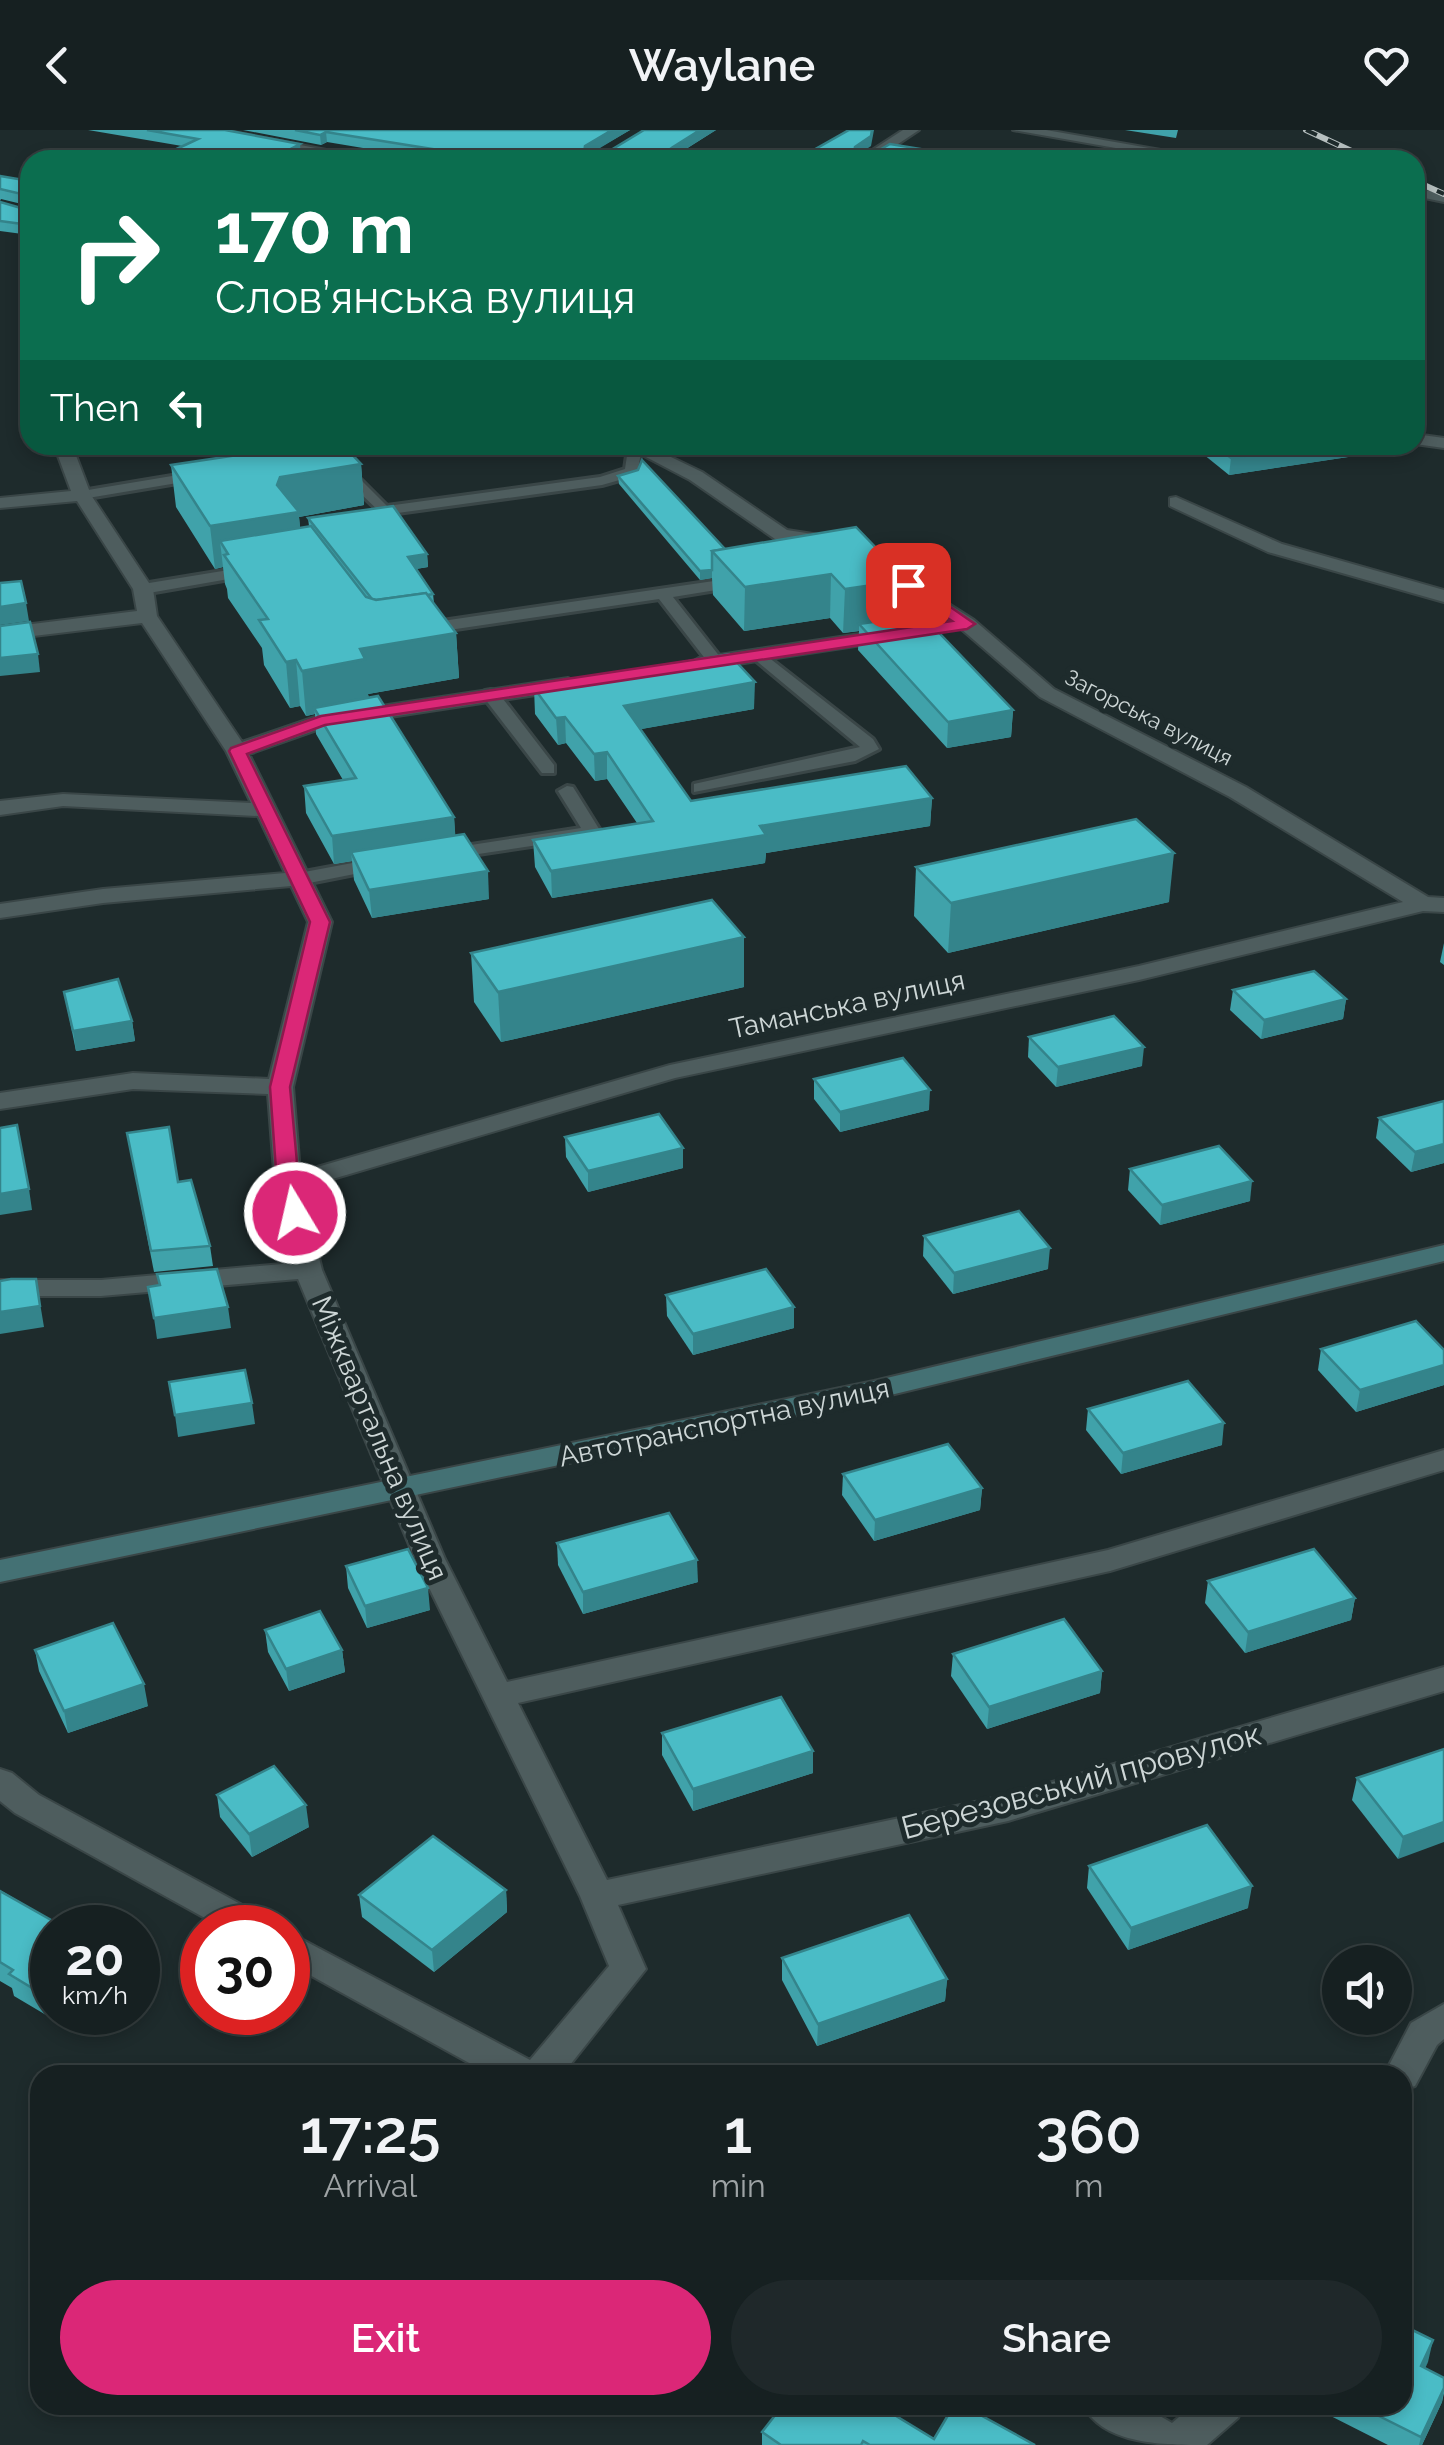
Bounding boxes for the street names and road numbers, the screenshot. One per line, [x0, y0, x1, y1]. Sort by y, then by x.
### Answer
street label: Загорська вулиця [1061, 663, 1237, 771]
street label: Таманська вулиця [726, 963, 968, 1046]
street label: Міжквартальна вулиця [305, 1291, 454, 1585]
street label: Автотранспортна вулиця [556, 1371, 892, 1474]
street label: Березовський провулок [897, 1715, 1265, 1846]

